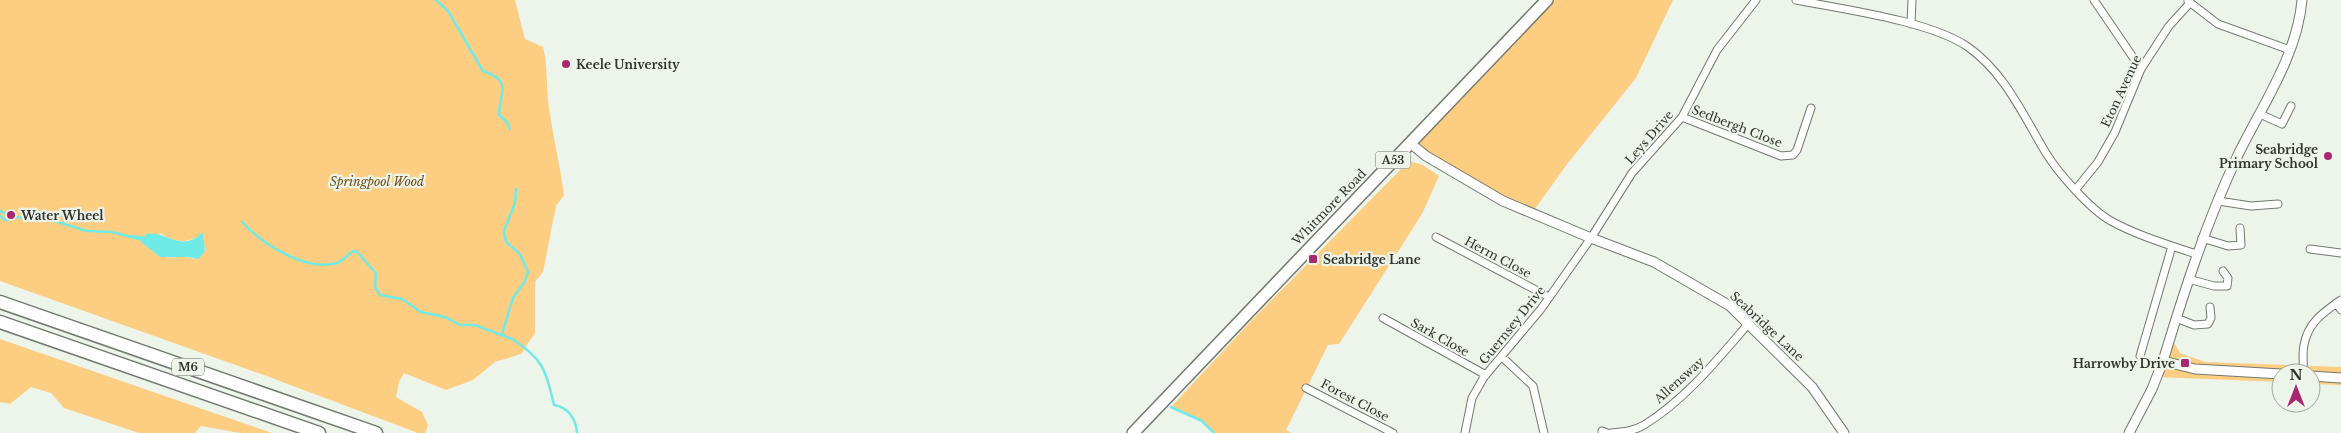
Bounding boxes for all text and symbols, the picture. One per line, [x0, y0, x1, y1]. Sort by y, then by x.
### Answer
street label: Eton Avenue [2098, 52, 2144, 130]
place label: Keele University [576, 57, 680, 72]
marker: Keele University [560, 58, 572, 70]
street label: Sedbergh Close [1690, 102, 1784, 150]
street label: Leys Drive [1622, 107, 1676, 167]
place label: Seabridge Primary School [2219, 142, 2319, 171]
marker: Seabridge Primary School [2322, 150, 2334, 162]
road number: A53 [1376, 152, 1410, 168]
street label: Whitmore Road [1288, 166, 1369, 249]
park label: Springpool Wood [330, 174, 425, 189]
place label: Water Wheel [20, 208, 104, 223]
marker: Water Wheel [5, 209, 17, 221]
street label: Herm Close [1462, 233, 1534, 281]
place label: Seabridge Lane [1323, 252, 1421, 267]
marker: Seabridge Lane [1307, 253, 1319, 265]
street label: Guernsey Drive [1476, 283, 1548, 367]
street label: Seabridge Lane [1727, 288, 1807, 364]
street label: Sark Close [1408, 315, 1472, 359]
street label: Allensway [1650, 354, 1707, 407]
place label: Harrowby Drive [2073, 356, 2175, 371]
marker: Harrowby Drive [2179, 357, 2191, 369]
road number: M6 [172, 358, 204, 376]
north arrow [2271, 363, 2321, 413]
text: N [2289, 366, 2303, 384]
street label: Forest Close [1318, 376, 1392, 424]

